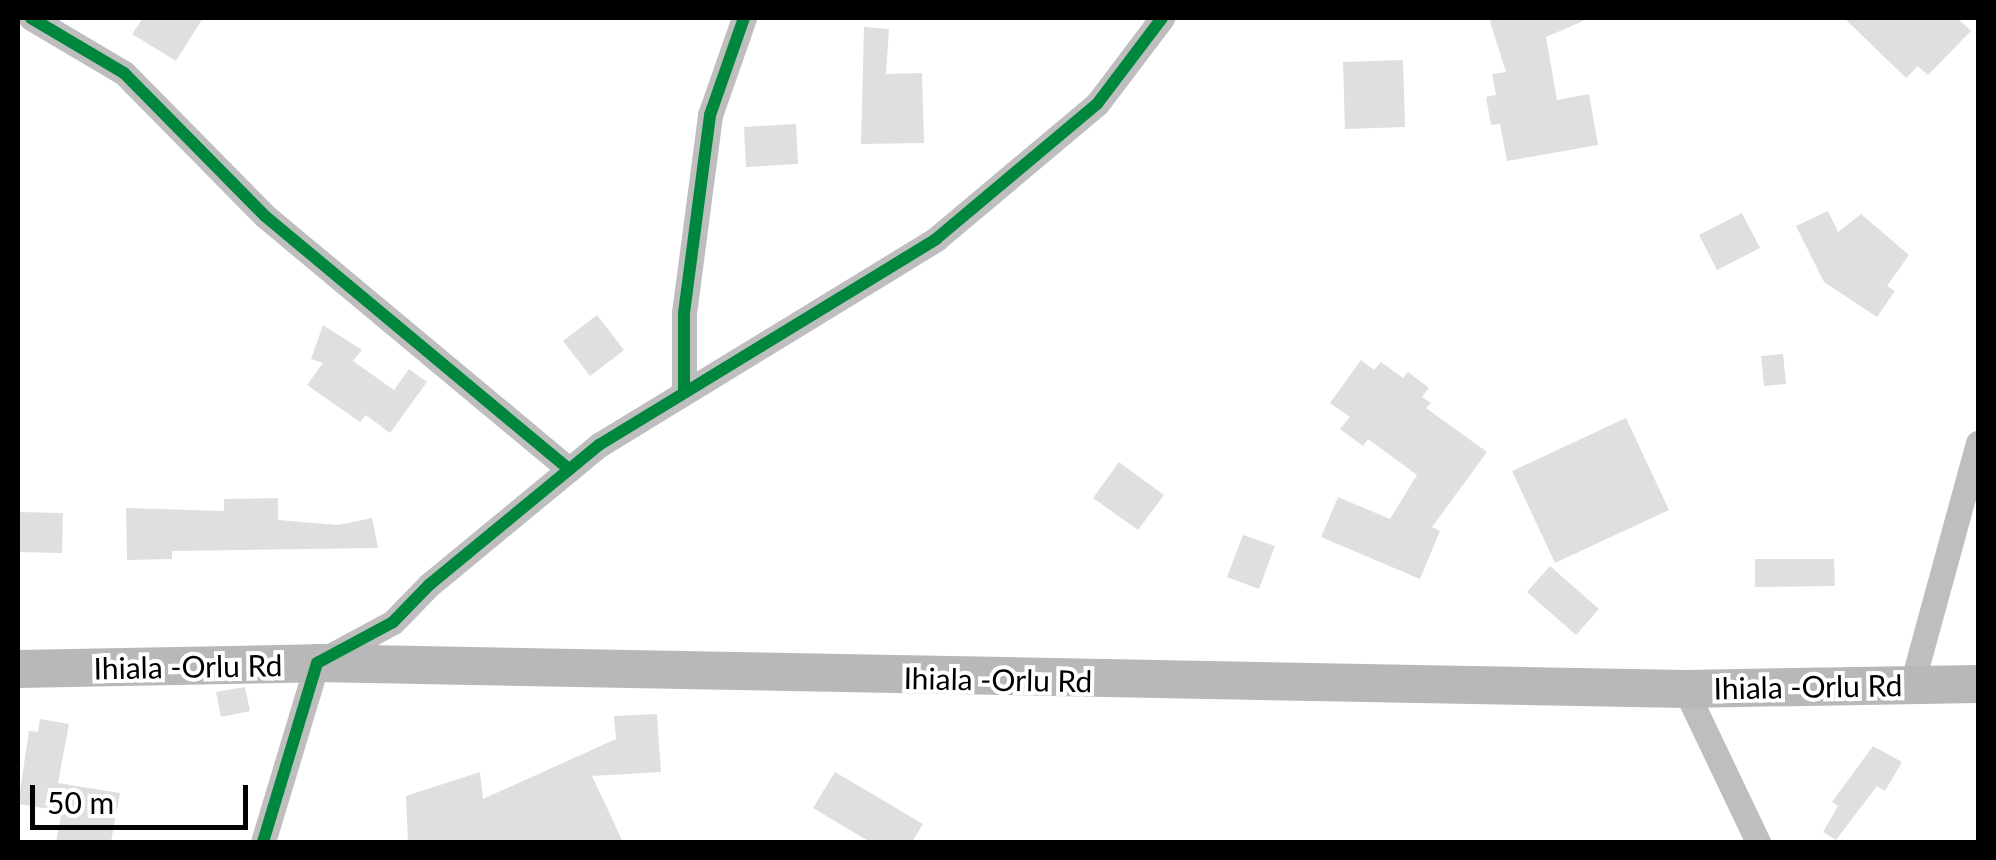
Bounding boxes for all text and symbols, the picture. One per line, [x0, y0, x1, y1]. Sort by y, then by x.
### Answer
street label: Ihiala -Orlu Rd [93, 646, 283, 686]
street label: Ihiala -Orlu Rd [903, 659, 1093, 699]
street label: Ihiala -Orlu Rd [1713, 666, 1903, 706]
scale bar [35, 765, 252, 827]
text: 50 m [47, 784, 114, 820]

